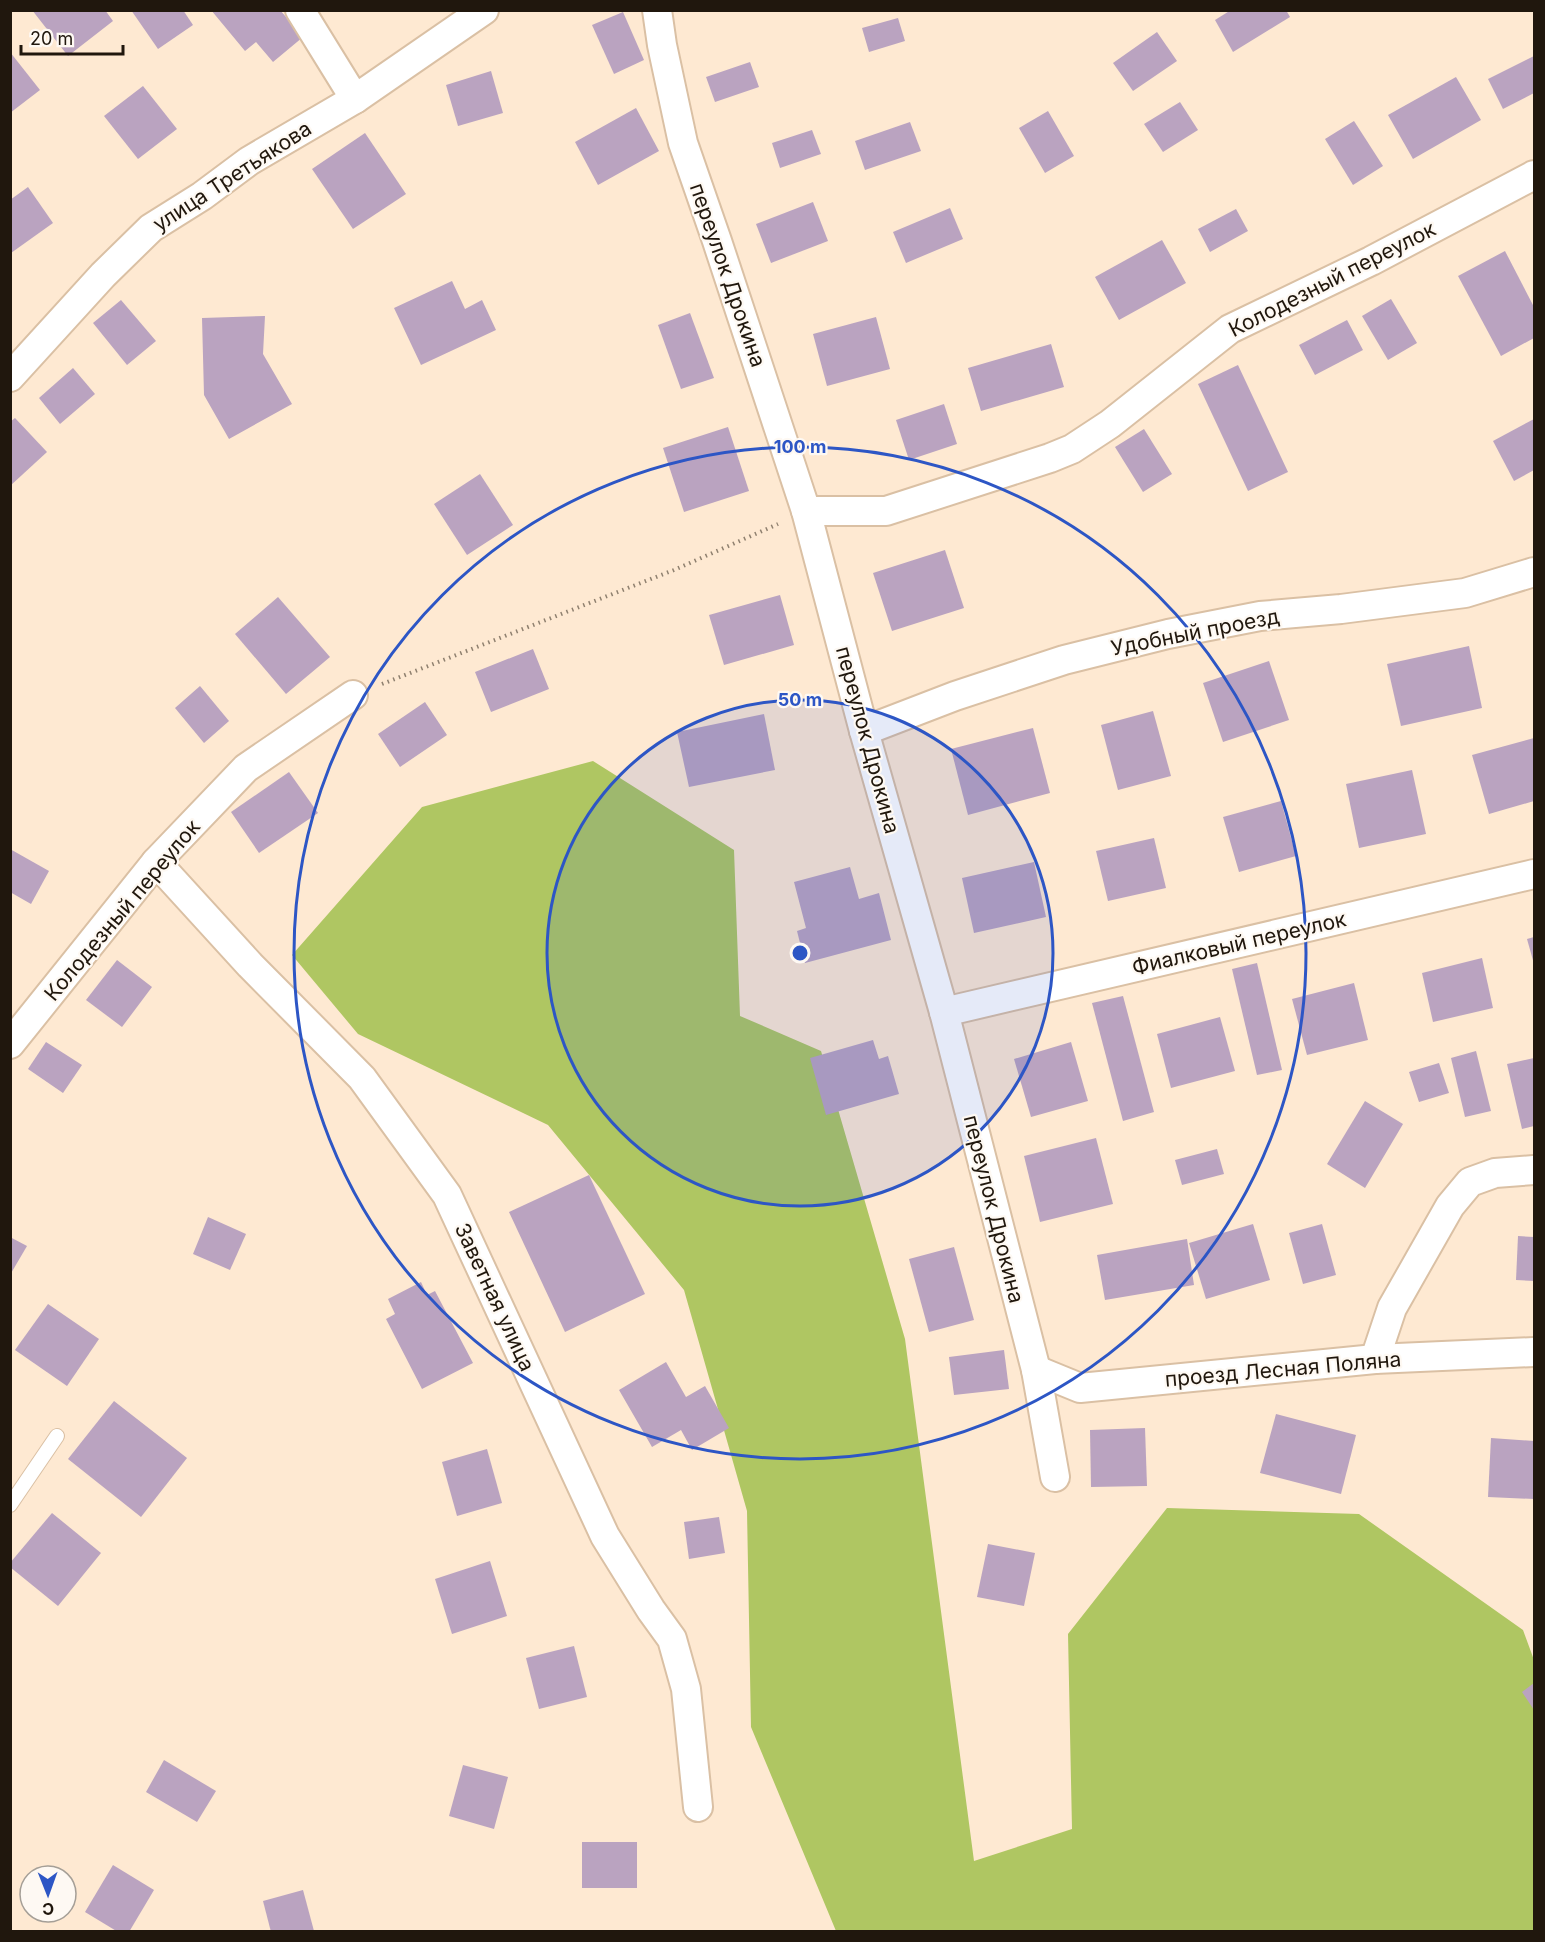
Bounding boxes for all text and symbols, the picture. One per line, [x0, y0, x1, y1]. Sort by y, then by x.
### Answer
scale bar [21, 18, 123, 56]
text: 20 m [30, 28, 73, 49]
street label: улица Третьякова [148, 115, 316, 237]
street label: переулок Дрокина [685, 180, 771, 370]
street label: Колодезный переулок [1224, 216, 1440, 342]
text: 100 m [774, 436, 826, 457]
street label: Удобный проезд [1109, 603, 1281, 661]
street label: переулок Дрокина [831, 644, 905, 836]
text: 50 m [778, 689, 822, 710]
street label: Колодезный переулок [39, 814, 205, 1006]
street label: Фиалковый переулок [1129, 906, 1349, 980]
centre of rings [790, 943, 810, 963]
street label: переулок Дрокина [959, 1112, 1029, 1306]
street label: Заветная улица [450, 1219, 540, 1375]
street label: проезд Лесная Поляна [1164, 1346, 1402, 1392]
north arrow [18, 1864, 78, 1924]
text: С [42, 1899, 54, 1919]

